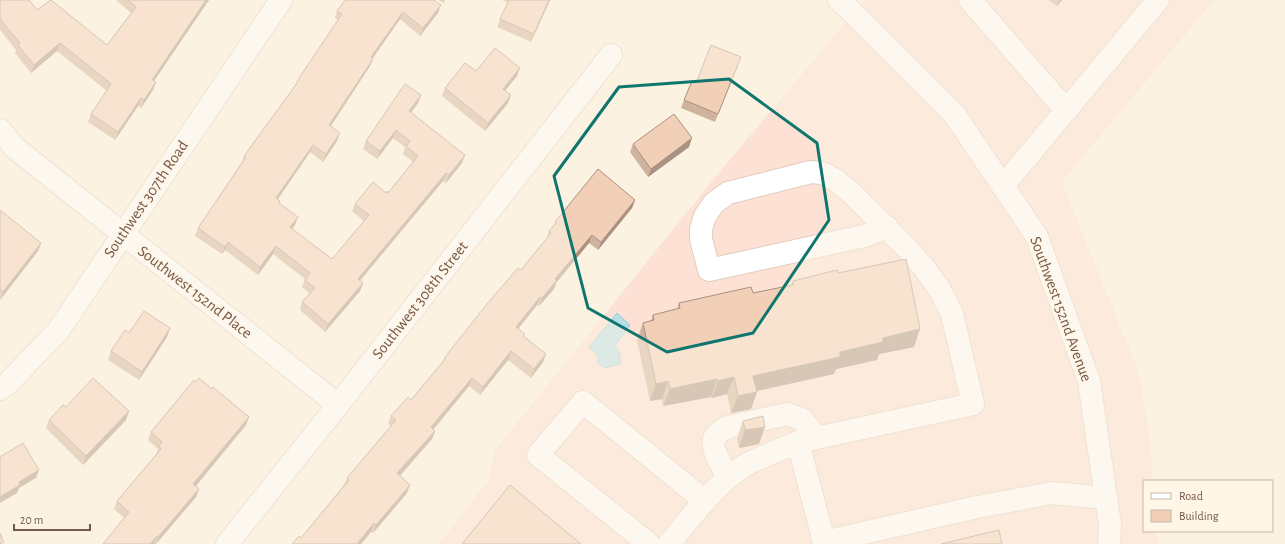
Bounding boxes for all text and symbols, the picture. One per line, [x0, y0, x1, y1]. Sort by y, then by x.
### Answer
street label: Southwest 307th Road [101, 137, 191, 261]
street label: Southwest 152nd Avenue [1027, 234, 1095, 384]
street label: Southwest 308th Street [369, 238, 471, 362]
street label: Southwest 152nd Place [135, 243, 255, 341]
legend [1143, 480, 1273, 532]
text: Road [1179, 490, 1203, 502]
scale bar [14, 506, 90, 532]
text: Building [1179, 510, 1219, 522]
text: 20 m [20, 514, 43, 526]

